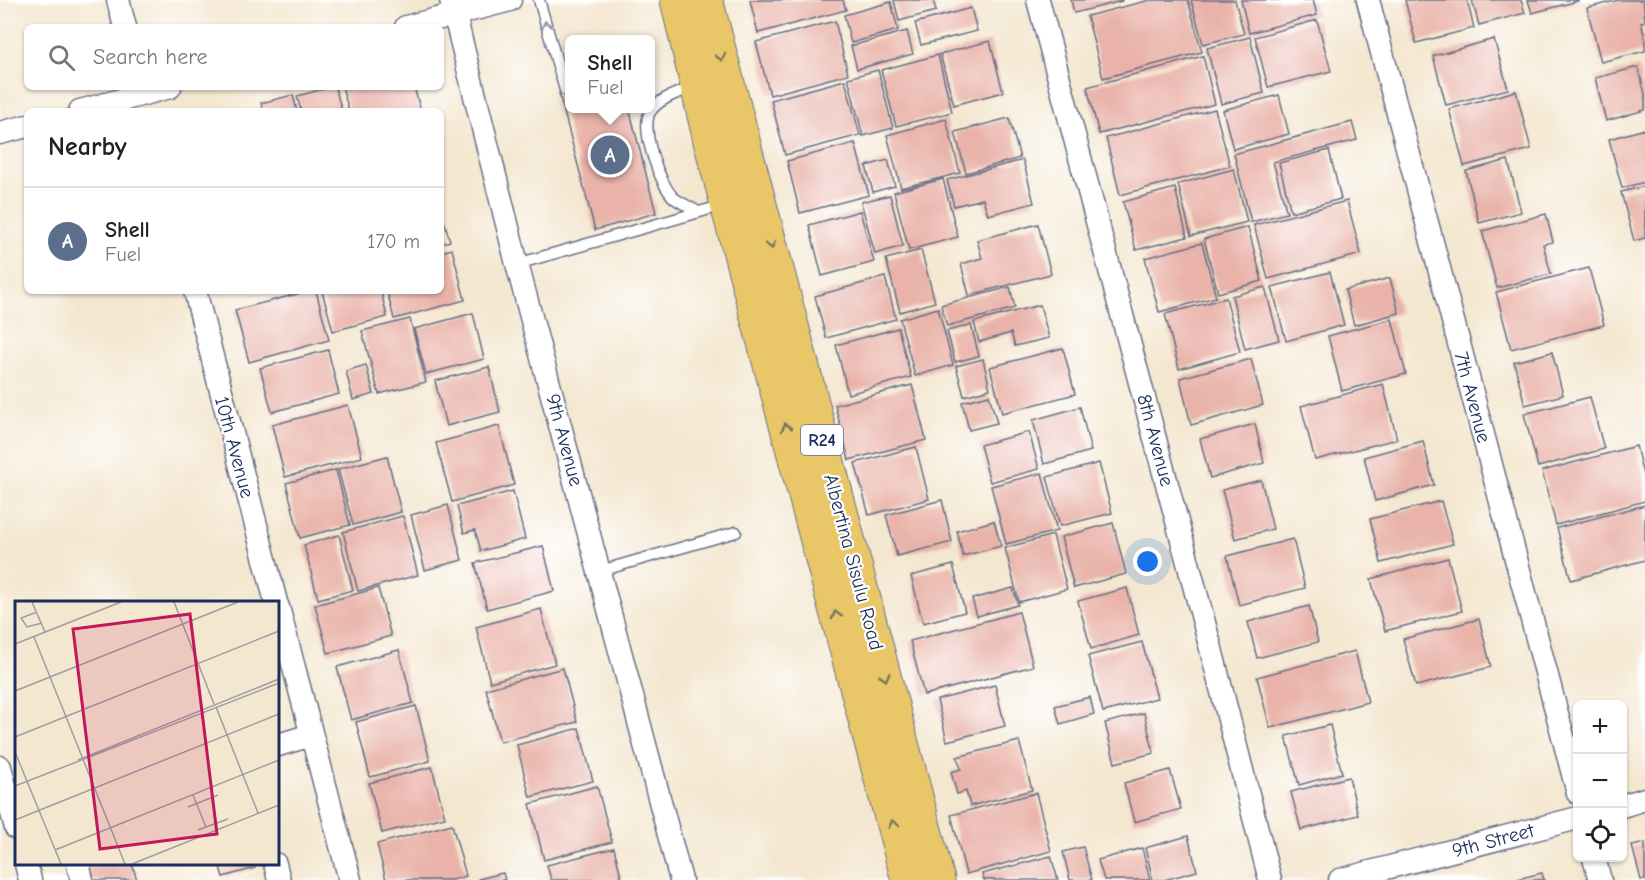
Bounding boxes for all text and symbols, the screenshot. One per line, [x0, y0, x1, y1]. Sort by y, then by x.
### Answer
one-way arrow [541, 20, 554, 30]
search box [24, 24, 444, 90]
popup [565, 35, 655, 113]
icon: search [45, 41, 78, 74]
text: Search here [93, 44, 208, 70]
text: Shell [588, 50, 632, 76]
one-way arrow [714, 51, 726, 61]
text: Fuel [588, 76, 624, 99]
text: Nearby [48, 132, 127, 162]
pin: A [590, 132, 630, 178]
text: Shell [105, 217, 150, 243]
text: A [62, 230, 73, 253]
text: 170 m [367, 230, 420, 253]
one-way arrow [763, 240, 776, 250]
text: Fuel [105, 243, 141, 266]
street label: 7th Avenue [1449, 349, 1496, 445]
street label: 9th Avenue [541, 391, 588, 489]
street label: 8th Avenue [1132, 392, 1179, 489]
street label: 10th Avenue [210, 394, 259, 500]
one-way arrow [781, 422, 794, 432]
road number: R24 [801, 425, 843, 455]
street label: Albertina Sisulu Road [819, 471, 888, 653]
your location [1133, 547, 1162, 576]
inset map [15, 601, 279, 865]
one-way arrow [831, 610, 844, 620]
one-way arrow [878, 671, 890, 682]
map controls [1573, 700, 1627, 862]
button: + [1573, 700, 1627, 754]
button: − [1573, 754, 1627, 808]
button: locate [1573, 808, 1627, 862]
street label: 9th Street [1450, 818, 1538, 862]
one-way arrow [888, 819, 900, 829]

